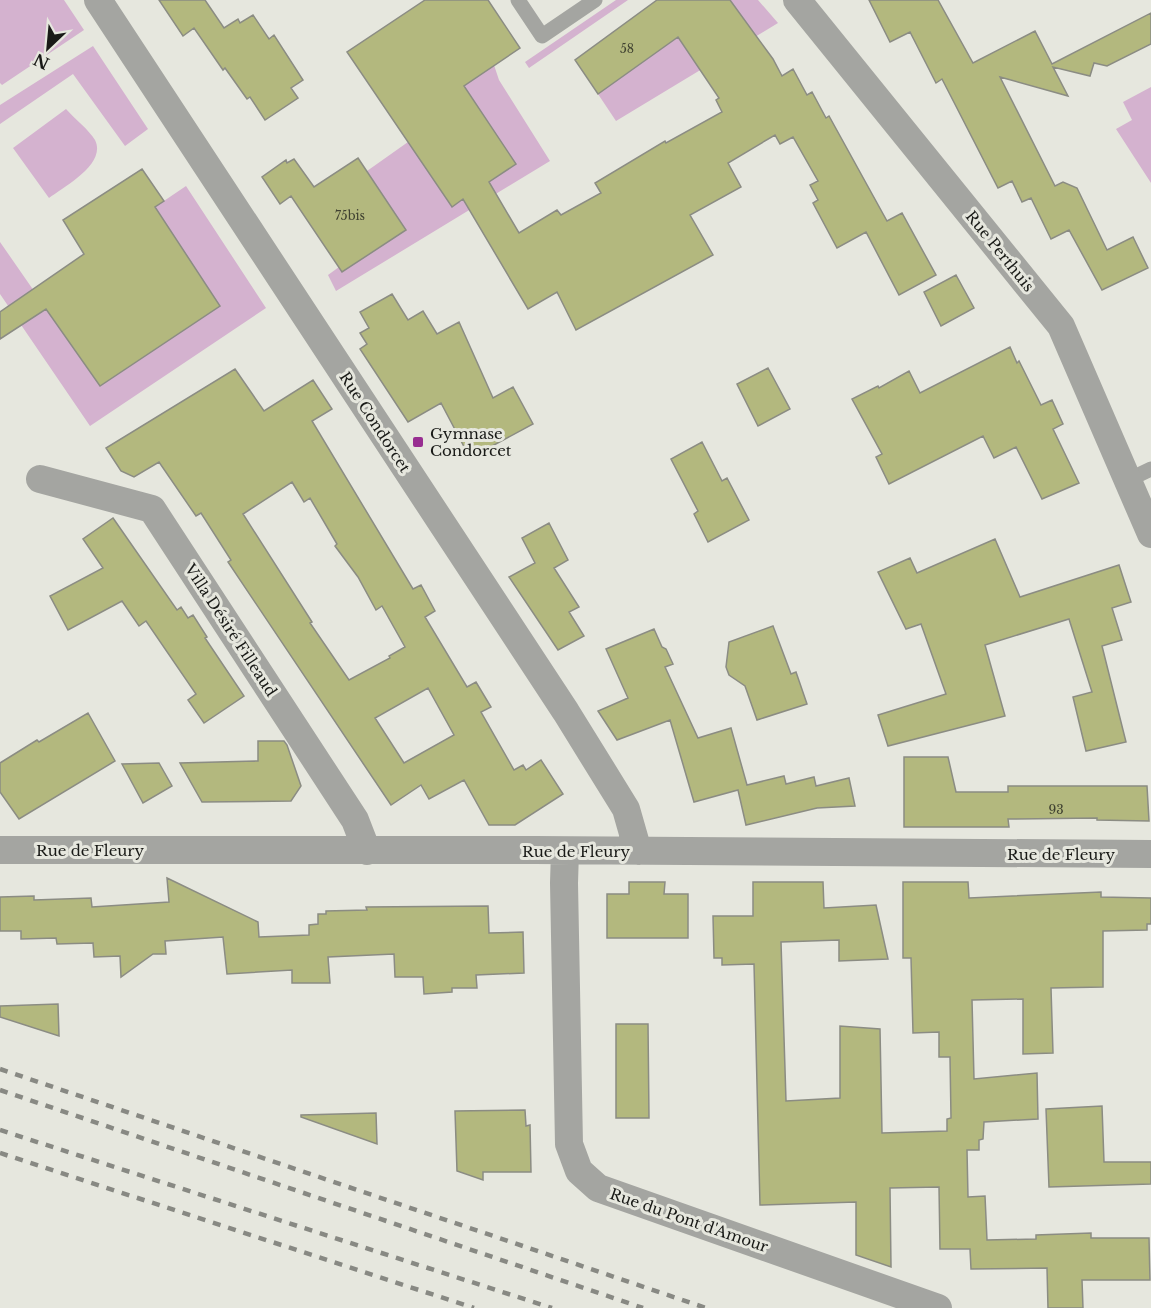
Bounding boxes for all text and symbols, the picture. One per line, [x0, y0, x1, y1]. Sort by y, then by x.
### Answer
north arrow [18, 18, 78, 78]
house number: 58 [620, 41, 634, 56]
text: N [30, 49, 53, 74]
street label: Rue Perthuis [962, 207, 1038, 295]
house number: 75bis [335, 208, 365, 223]
street label: Rue Condorcet [335, 368, 415, 476]
place label: Gymnase Condorcet [430, 424, 512, 460]
marker: Gymnase Condorcet [411, 435, 425, 449]
street label: Villa Désiré Filleaud [180, 559, 281, 700]
house number: 93 [1048, 802, 1064, 817]
street label: Rue de Fleury [36, 841, 144, 860]
street label: Rue de Fleury [522, 842, 630, 861]
street label: Rue de Fleury [1007, 845, 1115, 864]
street label: Rue du Pont d'Amour [607, 1184, 771, 1256]

